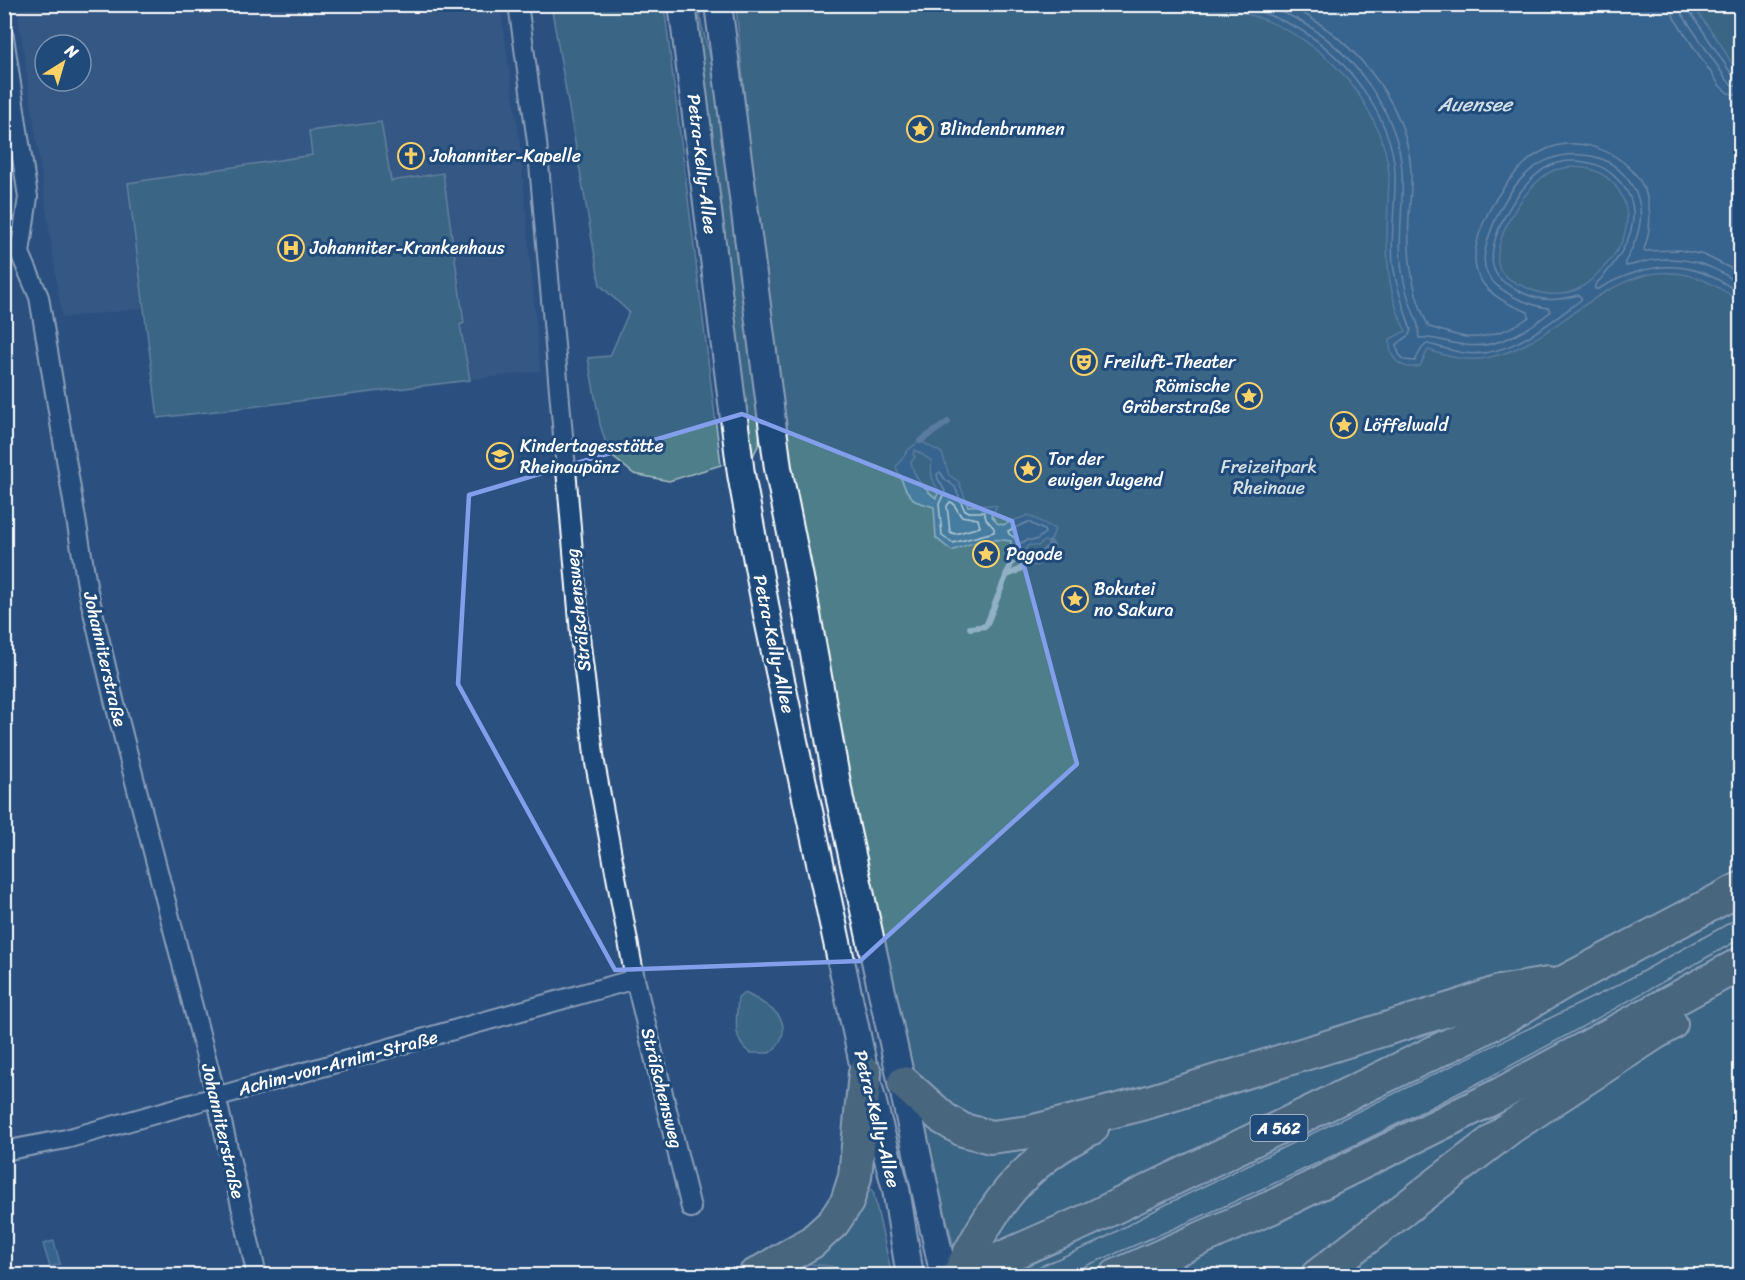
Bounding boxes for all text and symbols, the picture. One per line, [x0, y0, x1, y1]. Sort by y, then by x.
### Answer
north arrow [33, 33, 93, 93]
text: N [58, 36, 86, 67]
water label: Auensee [1437, 87, 1514, 122]
street label: Petra-Kelly-Allee [678, 92, 726, 236]
place label: Blindenbrunnen [940, 113, 1065, 145]
place icon: Blindenbrunnen [905, 114, 935, 144]
place label: Johanniter-Kapelle [429, 140, 581, 172]
church icon: Johanniter-Kapelle [396, 141, 426, 171]
place label: Johanniter-Krankenhaus [309, 232, 506, 264]
hospital icon: Johanniter-Krankenhaus [276, 233, 306, 263]
place label: Freiluft-Theater [1104, 346, 1237, 378]
theatre icon: Freiluft-Theater [1069, 347, 1099, 377]
place label: Römische Gräberstraße [1122, 370, 1230, 423]
place icon: Römische Gräberstraße [1234, 381, 1264, 411]
place label: Löffelwald [1364, 409, 1449, 441]
place icon: Löffelwald [1329, 410, 1359, 440]
place label: Kindertagesstätte Rheinaupänz [520, 430, 664, 483]
school or university icon: Kindertagesstätte Rheinaupänz [485, 441, 515, 471]
place label: Tor der ewigen Jugend [1048, 443, 1164, 496]
park label: Freizeitpark Rheinaue [1221, 451, 1317, 504]
place icon: Tor der ewigen Jugend [1013, 454, 1043, 484]
place label: Pagode [1006, 538, 1063, 570]
place icon: Pagode [971, 539, 1001, 569]
street label: Sträßchensweg [556, 547, 600, 673]
street label: Petra-Kelly-Allee [744, 572, 804, 716]
place label: Bokutei no Sakura [1094, 573, 1174, 626]
place icon: Bokutei no Sakura [1060, 584, 1090, 614]
street label: Johanniterstraße [74, 587, 136, 730]
street label: Achim-von-Arnim-Straße [234, 1021, 441, 1105]
street label: Sträßchensweg [632, 1024, 692, 1152]
street label: Petra-Kelly-Allee [844, 1047, 910, 1191]
street label: Johanniterstraße [192, 1059, 254, 1202]
road number: A 562 [1250, 1115, 1308, 1141]

